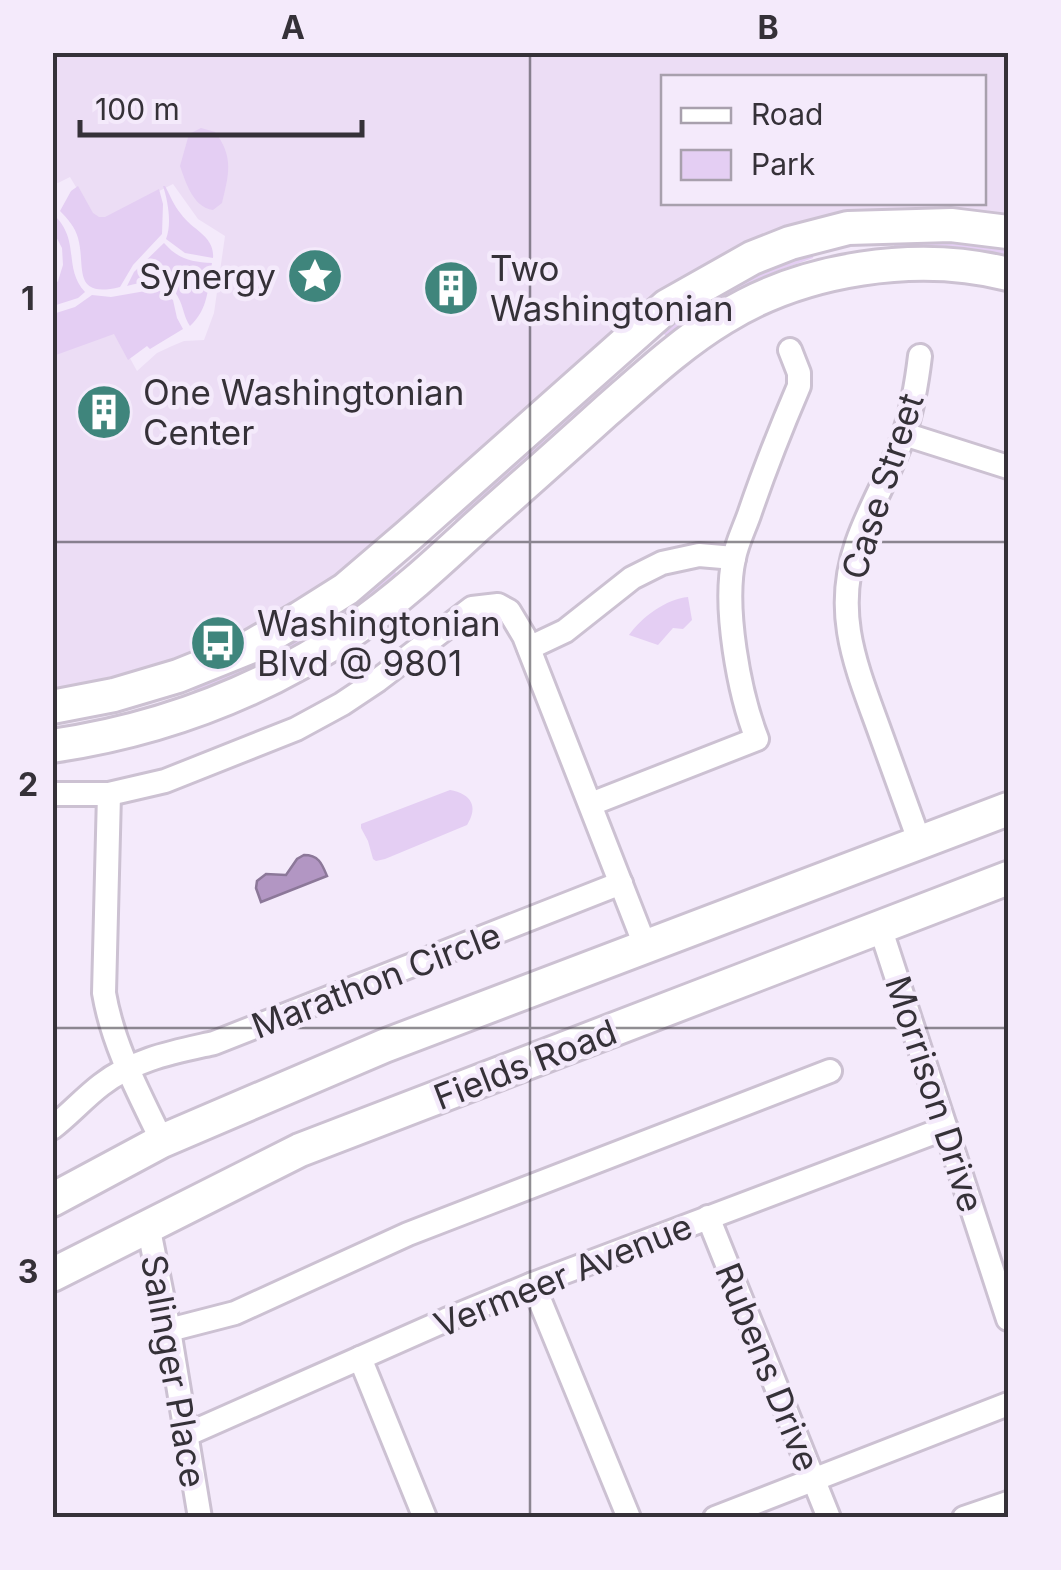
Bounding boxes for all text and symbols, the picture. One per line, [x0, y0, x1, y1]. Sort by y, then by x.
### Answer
text: A [281, 8, 305, 47]
text: B [757, 8, 779, 47]
scale bar [80, 75, 362, 137]
legend [661, 75, 986, 205]
text: 100 m [95, 91, 180, 127]
text: Road [751, 96, 823, 132]
text: Park [751, 146, 816, 182]
place icon: Synergy [285, 246, 345, 306]
place label: Two Washingtonian [490, 247, 734, 329]
place label: Synergy [139, 255, 276, 297]
building icon: Two Washingtonian [421, 258, 481, 318]
text: 1 [21, 279, 35, 318]
place label: One Washingtonian Center [143, 371, 464, 453]
building icon: One Washingtonian Center [74, 382, 134, 442]
street label: Case Street [832, 388, 932, 584]
place label: Washingtonian Blvd @ 9801 [257, 602, 501, 684]
bus stop icon: Washingtonian Blvd @ 9801 [188, 613, 248, 673]
text: 2 [18, 765, 38, 804]
street label: Marathon Circle [246, 913, 506, 1047]
street label: Morrison Drive [877, 971, 993, 1217]
street label: Fields Road [428, 1010, 622, 1118]
street label: Vermeer Avenue [428, 1204, 698, 1346]
street label: Salinger Place [133, 1251, 215, 1491]
text: 3 [18, 1252, 38, 1291]
street label: Rubens Drive [707, 1257, 829, 1477]

